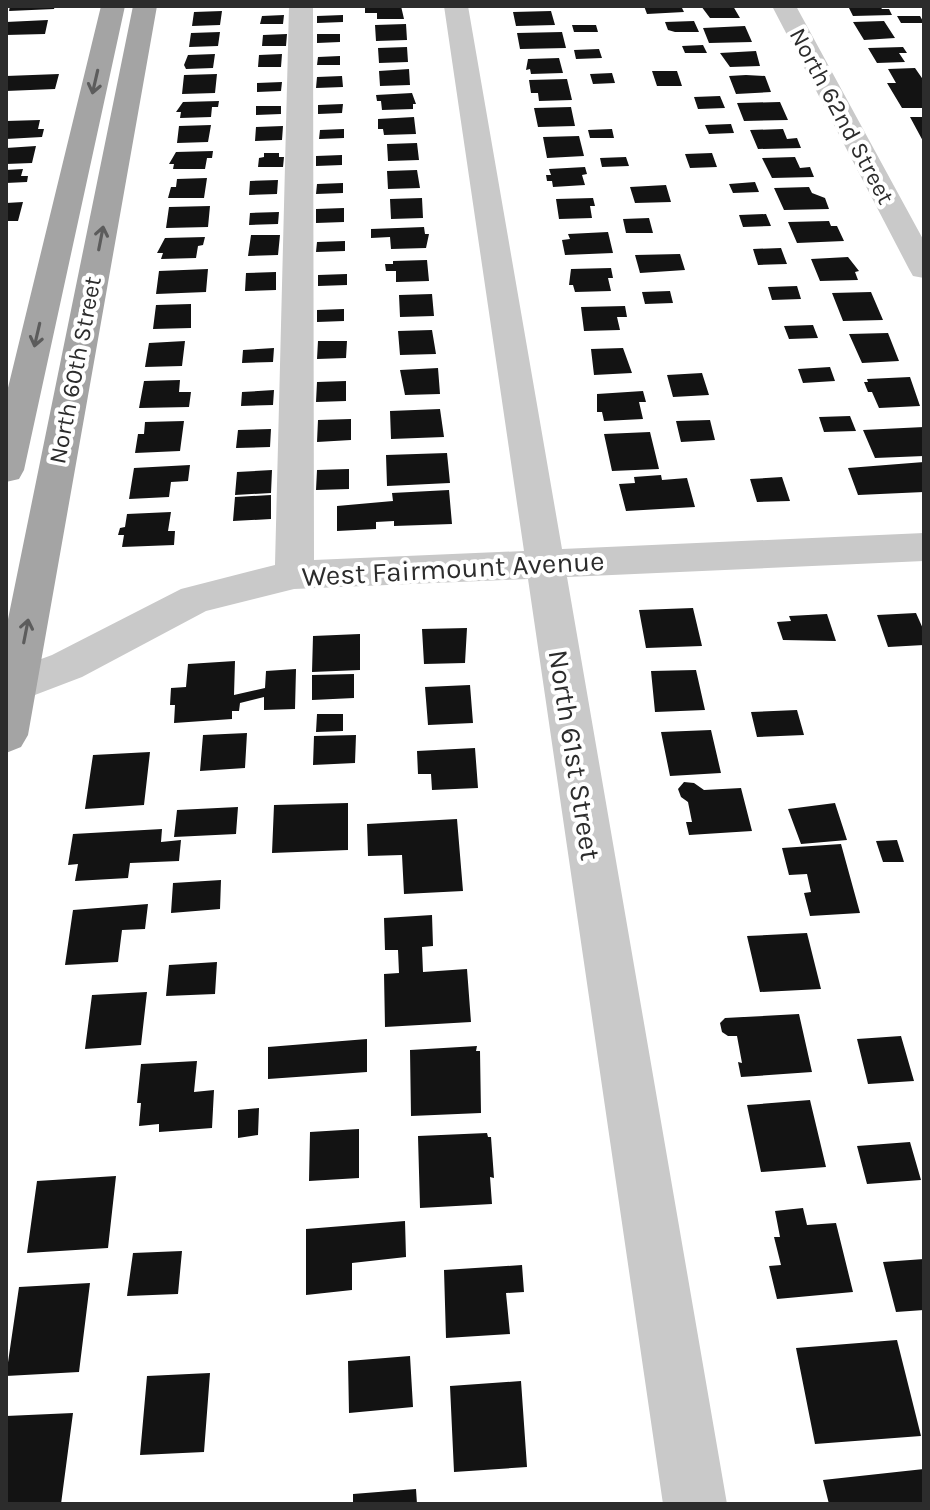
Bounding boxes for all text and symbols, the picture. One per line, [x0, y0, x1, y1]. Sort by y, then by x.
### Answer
street label: North 62nd Street [784, 23, 900, 209]
one-way arrow [87, 69, 102, 94]
one-way arrow [94, 226, 109, 251]
street label: North 60th Street [43, 274, 107, 466]
one-way arrow [29, 322, 44, 348]
street label: West Fairmount Avenue [301, 544, 605, 593]
one-way arrow [19, 619, 34, 644]
street label: North 61st Street [542, 647, 607, 863]

